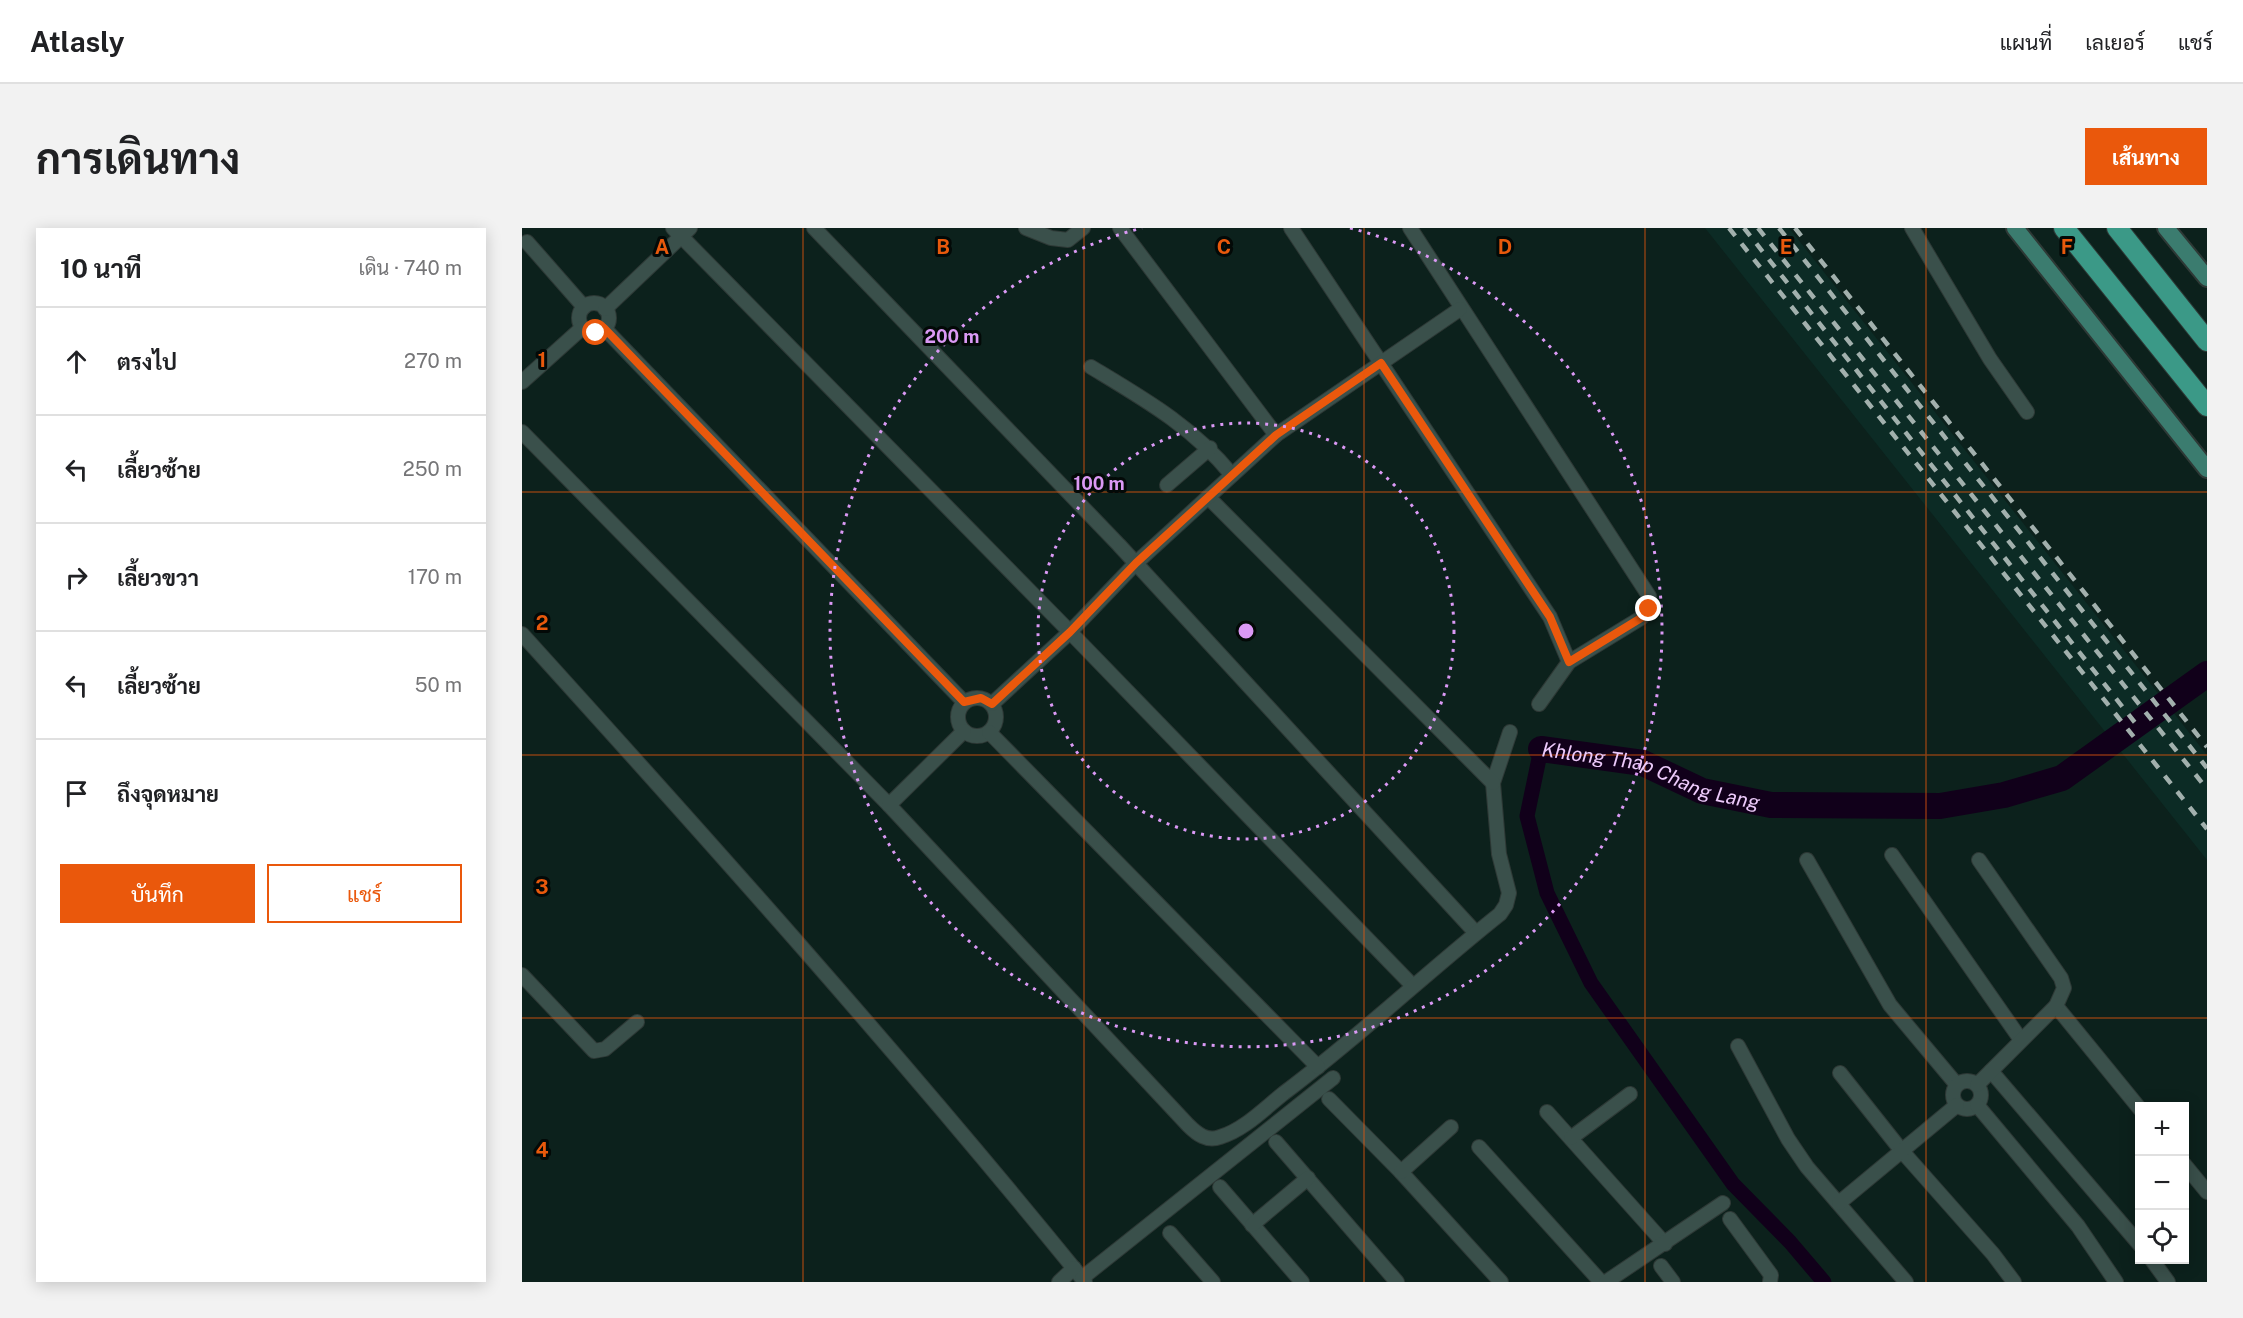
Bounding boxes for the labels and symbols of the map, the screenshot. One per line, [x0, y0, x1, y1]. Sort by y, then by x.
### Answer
text: A [655, 235, 669, 259]
text: B [936, 235, 950, 259]
text: C [1217, 235, 1231, 259]
text: D [1498, 235, 1512, 259]
text: E [1780, 235, 1792, 259]
text: F [2061, 235, 2073, 259]
route start [582, 319, 608, 345]
text: 200 m [925, 326, 979, 347]
text: 1 [538, 348, 546, 372]
text: 100 m [1073, 473, 1125, 494]
route end [1635, 595, 1661, 621]
text: 2 [536, 611, 548, 635]
centre of rings [1236, 621, 1256, 641]
water label: Khlong Thap Chang Lang [1540, 737, 1762, 814]
text: 3 [535, 875, 549, 899]
text: 4 [535, 1138, 549, 1162]

